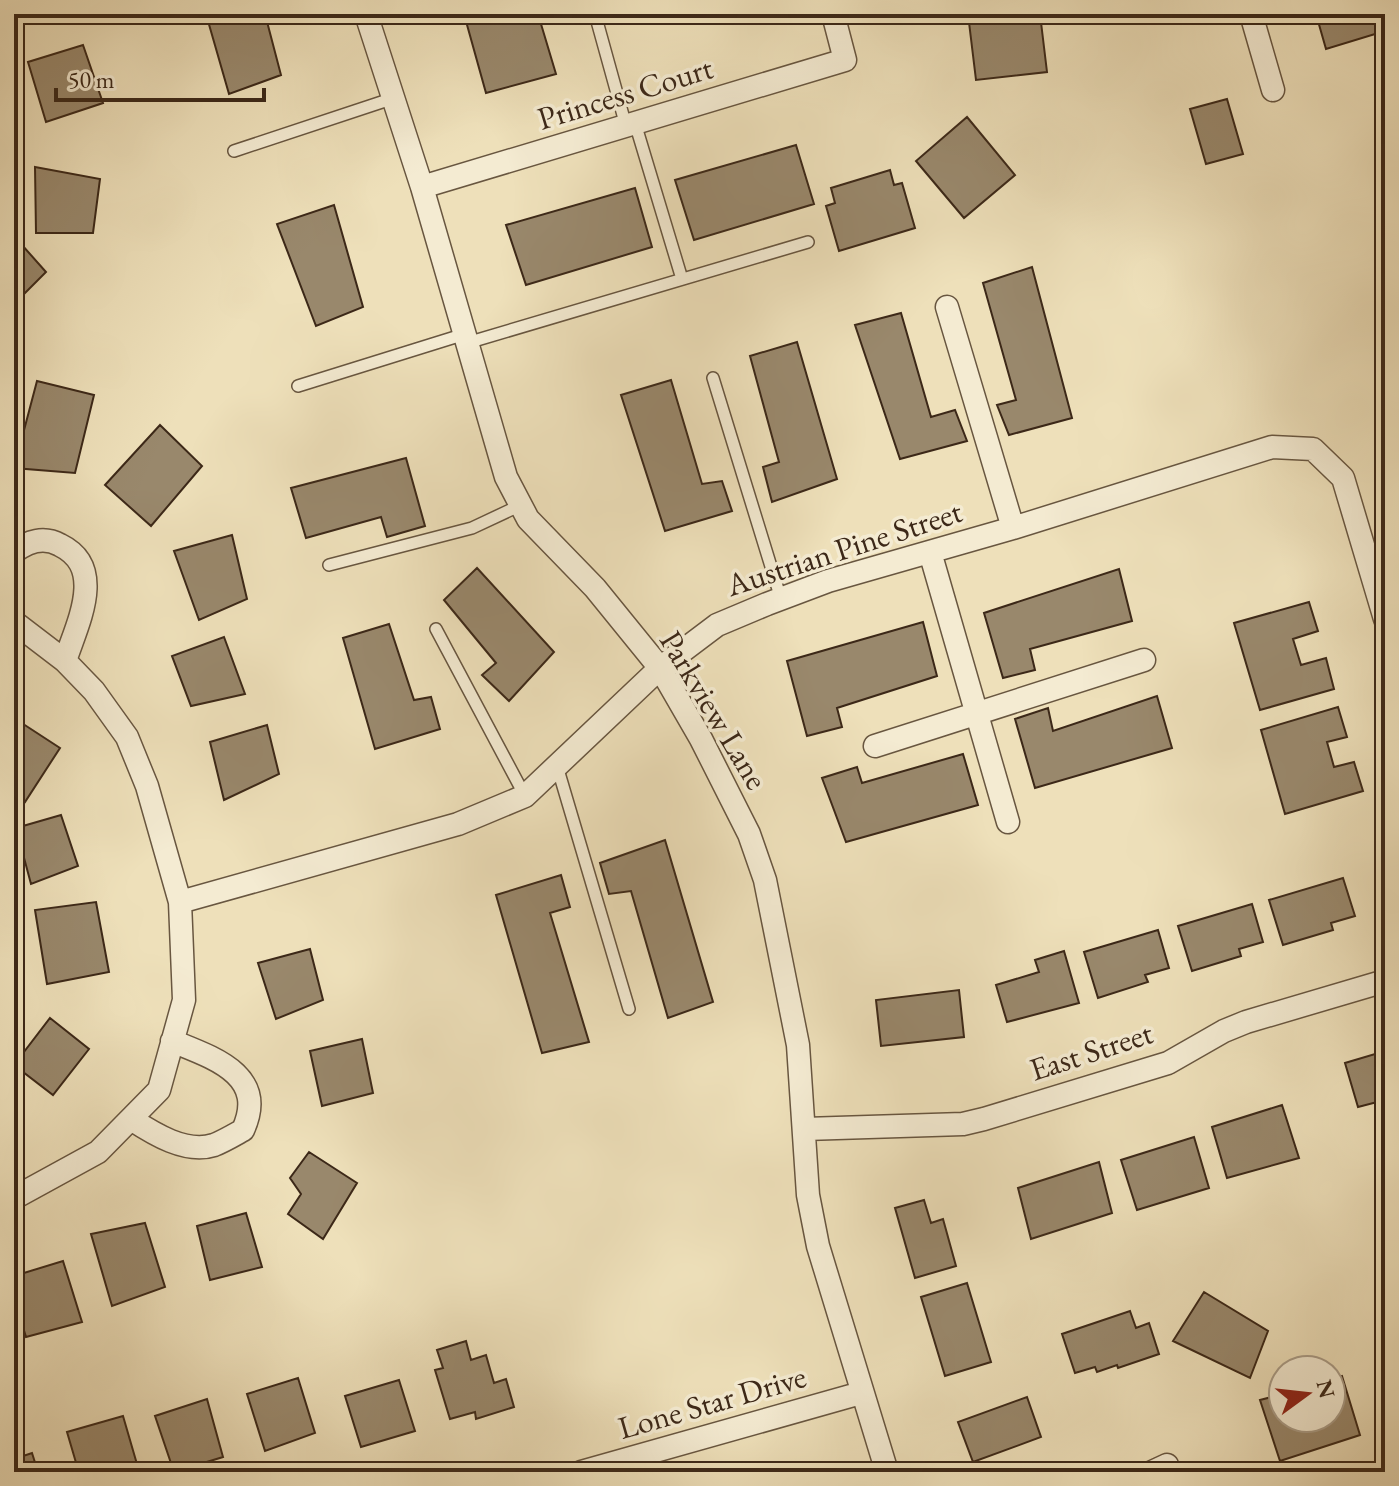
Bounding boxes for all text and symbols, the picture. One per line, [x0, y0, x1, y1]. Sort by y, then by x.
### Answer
street label: Princess Court [532, 46, 718, 140]
scale bar [56, 52, 264, 102]
text: 50 m [68, 64, 115, 95]
street label: Austrian Pine Street [720, 490, 967, 606]
street label: Parkview Lane [650, 623, 778, 797]
street label: East Street [1024, 1011, 1158, 1091]
north arrow [1267, 1354, 1347, 1434]
street label: Lone Star Drive [613, 1355, 811, 1449]
text: N [1310, 1377, 1342, 1401]

